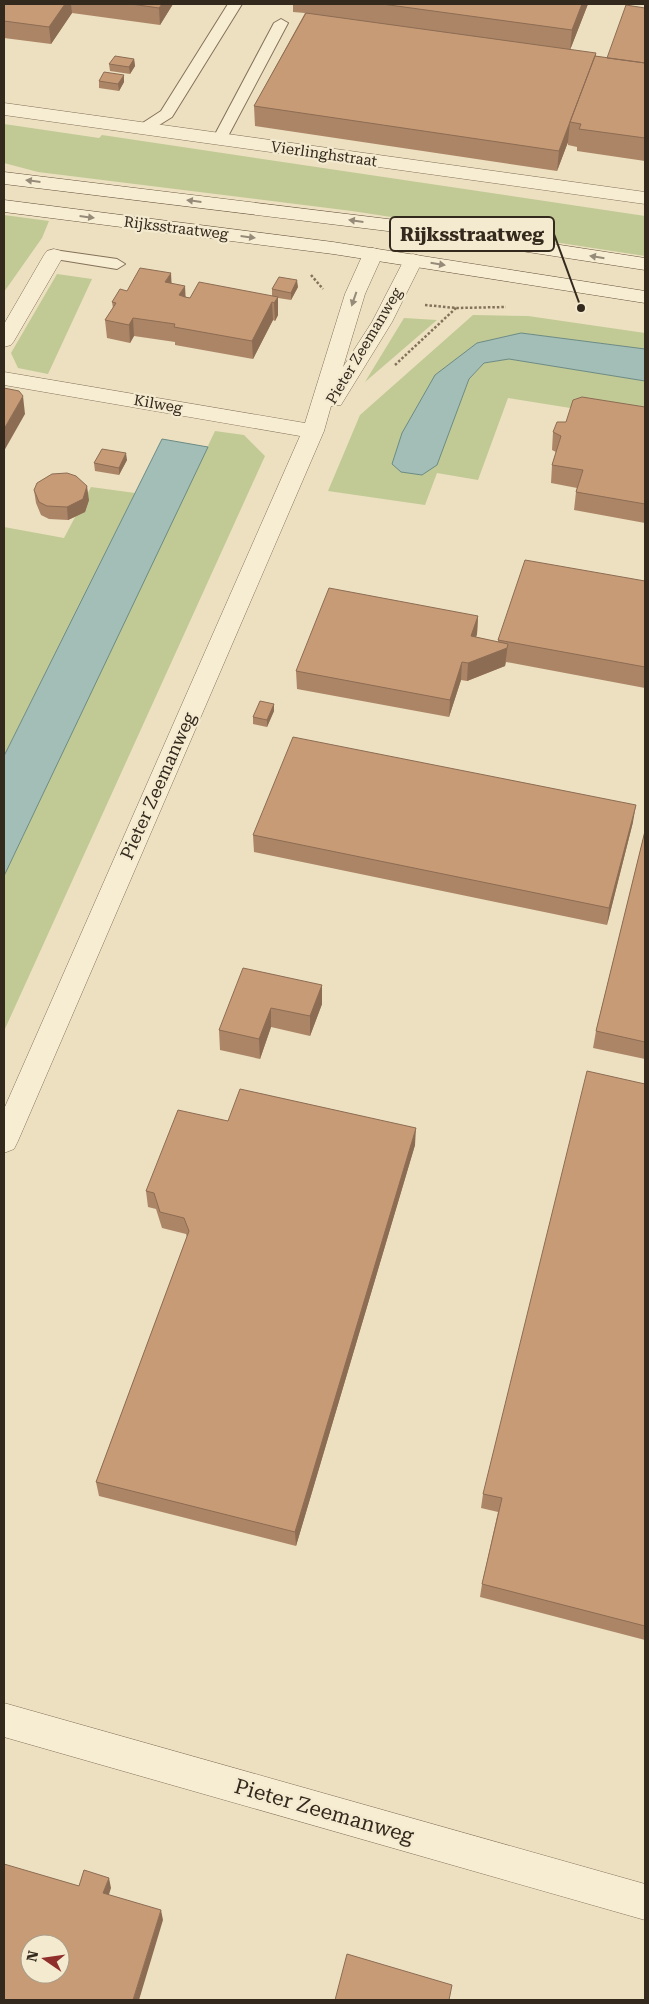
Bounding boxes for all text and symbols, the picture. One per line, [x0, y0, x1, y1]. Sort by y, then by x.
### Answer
street label: Vierlinghstraat [270, 138, 379, 170]
one-way arrow [25, 177, 41, 185]
one-way arrow [186, 197, 202, 205]
one-way arrow [79, 213, 95, 221]
street label: Rijksstraatweg [123, 213, 230, 243]
one-way arrow [347, 217, 363, 225]
callout: Rijksstraatweg [390, 217, 554, 251]
text: Rijksstraatweg [400, 223, 544, 246]
one-way arrow [240, 233, 256, 241]
one-way arrow [589, 252, 605, 260]
one-way arrow [431, 260, 447, 268]
street label: Pieter Zeemanweg [322, 284, 406, 407]
one-way arrow [349, 292, 357, 307]
street label: Kilweg [132, 391, 184, 417]
street label: Pieter Zeemanweg [116, 708, 200, 863]
street label: Pieter Zeemanweg [232, 1774, 417, 1848]
north arrow [20, 1934, 70, 1984]
text: N [23, 1949, 41, 1963]

